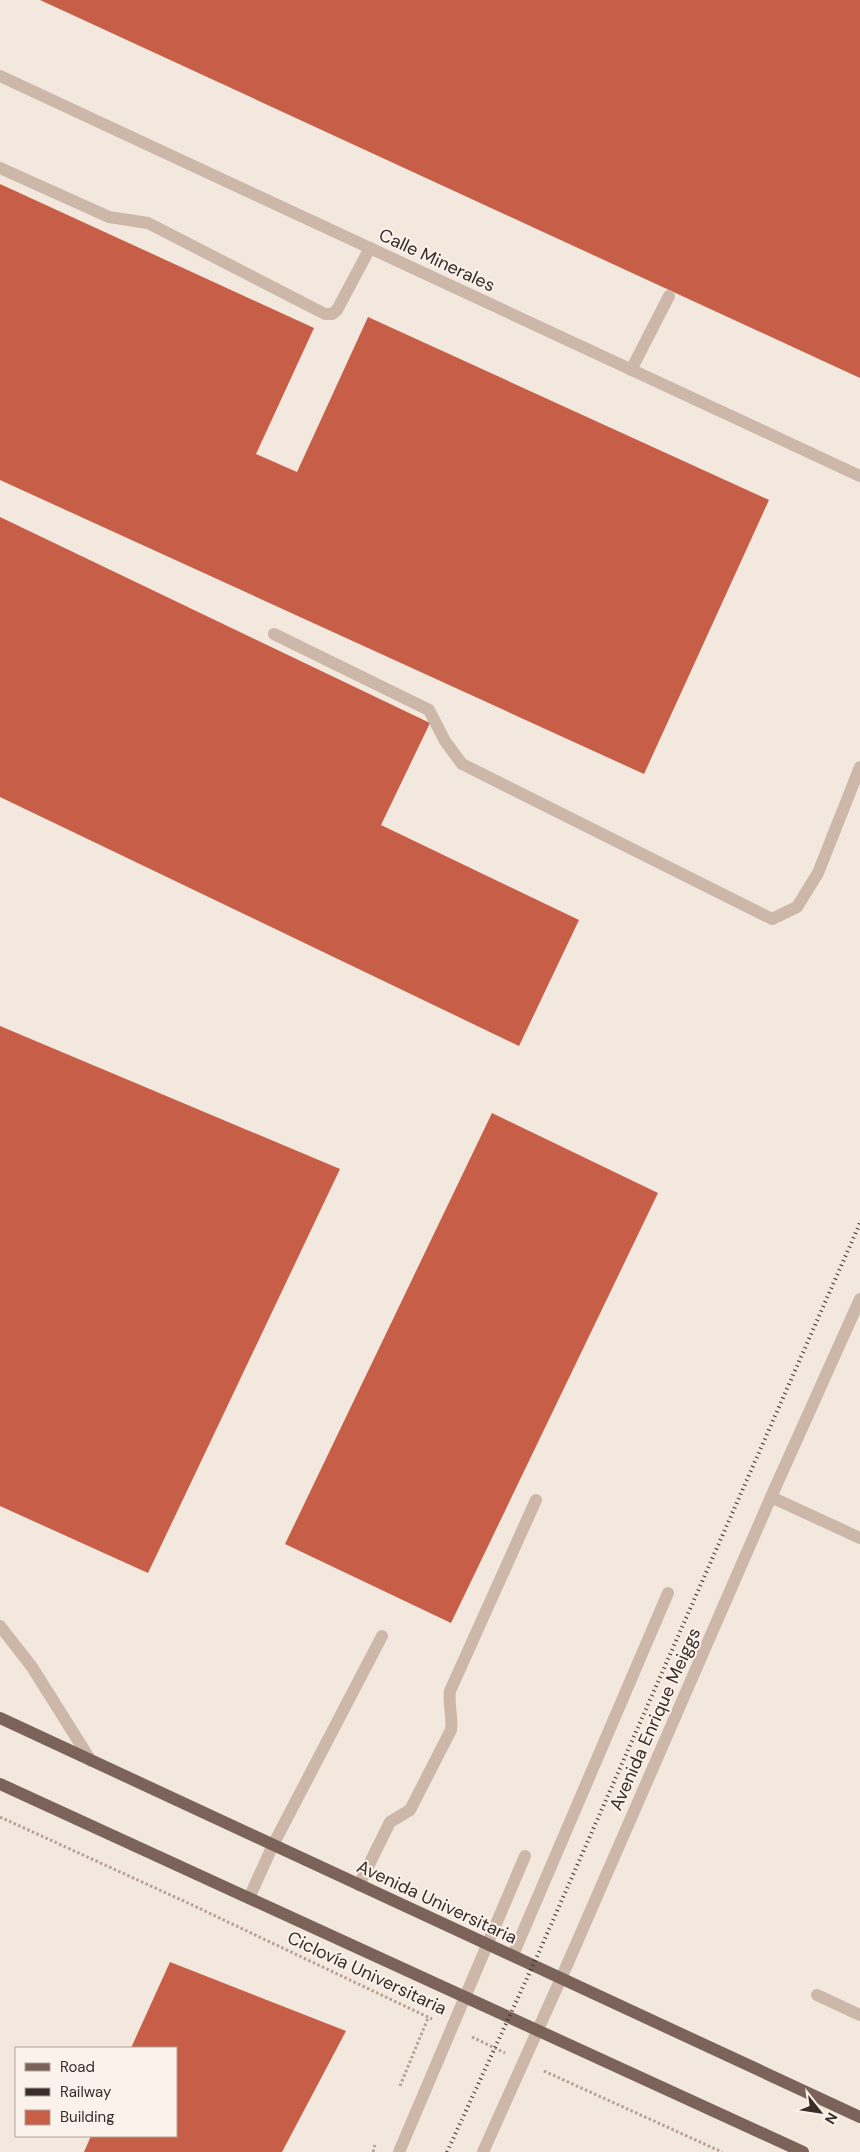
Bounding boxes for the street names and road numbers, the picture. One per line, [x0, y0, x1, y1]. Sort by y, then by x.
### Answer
street label: Calle Minerales [375, 223, 499, 297]
street label: Avenida Enrique Meiggs [604, 1624, 706, 1814]
street label: Avenida Universitaria [353, 1854, 521, 1950]
street label: Ciclovía Universitaria [283, 1926, 451, 2020]

